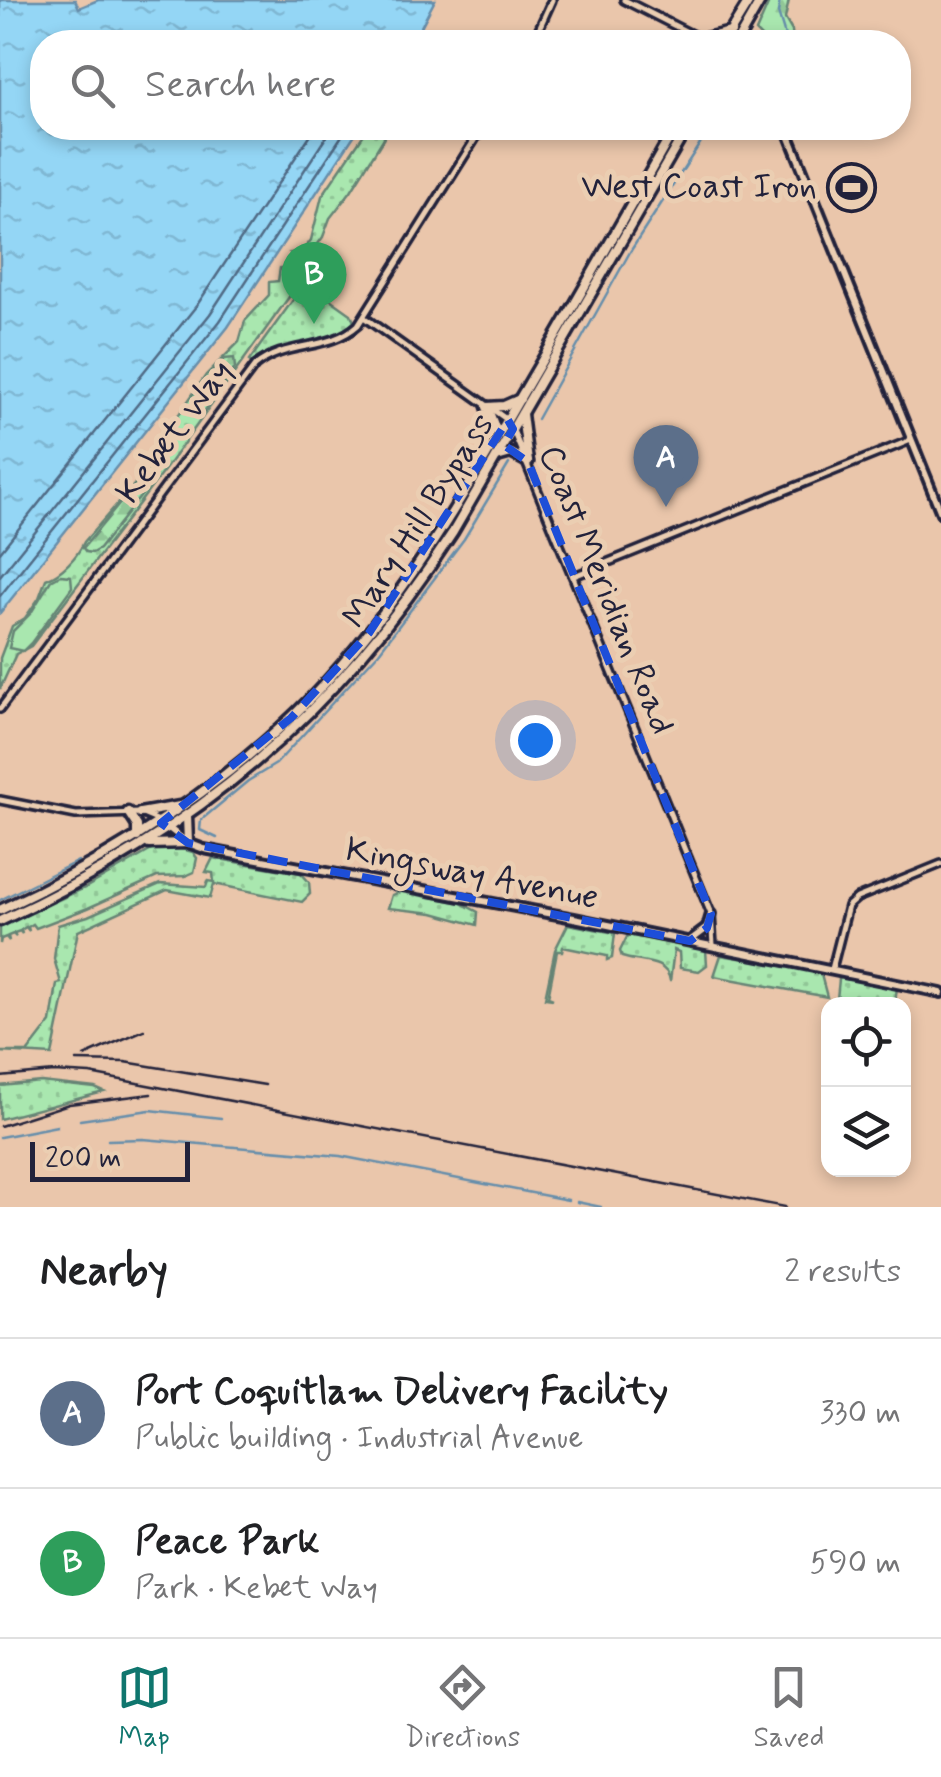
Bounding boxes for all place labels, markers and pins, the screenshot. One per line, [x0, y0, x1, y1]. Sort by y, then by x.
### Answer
sports icon: West Coast Iron [826, 161, 878, 213]
place label: West Coast Iron [581, 164, 817, 210]
pin: B [282, 242, 346, 324]
pin: A [634, 424, 698, 507]

